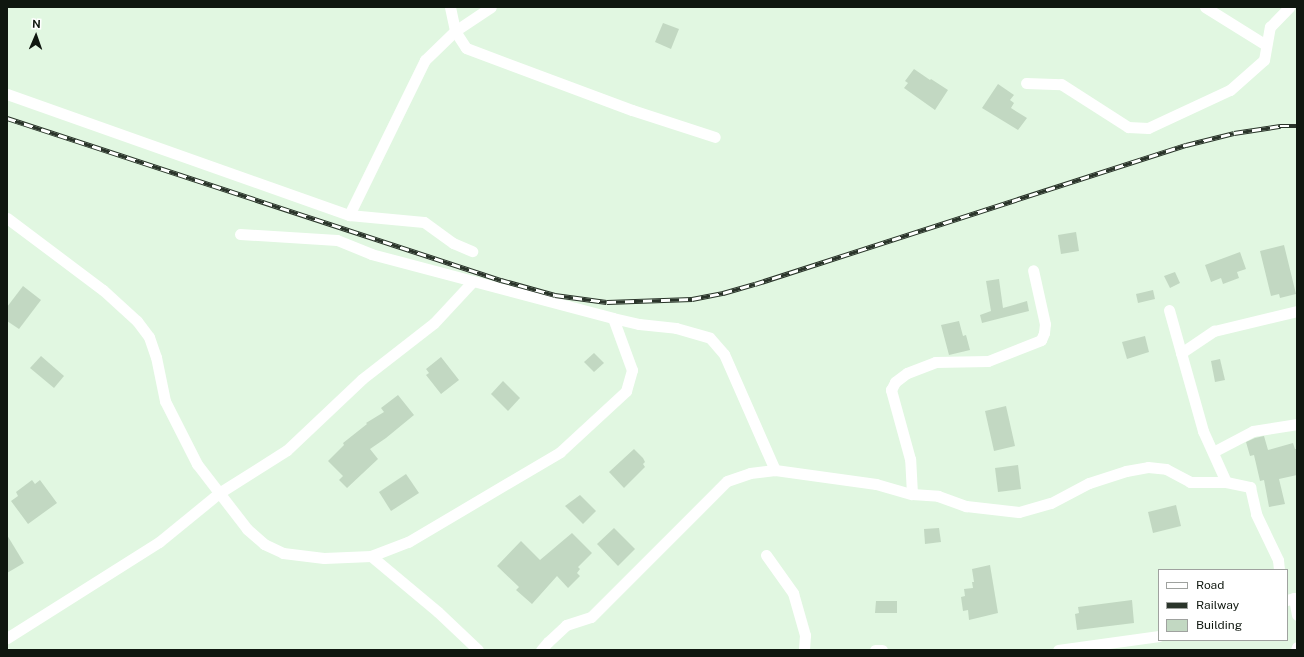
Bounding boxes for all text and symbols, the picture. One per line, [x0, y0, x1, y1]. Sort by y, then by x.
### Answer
north arrow [16, 16, 56, 56]
text: N [32, 18, 41, 30]
legend [1158, 569, 1288, 641]
text: Road [1196, 578, 1224, 592]
text: Railway [1196, 598, 1239, 612]
text: Building [1196, 618, 1242, 632]

